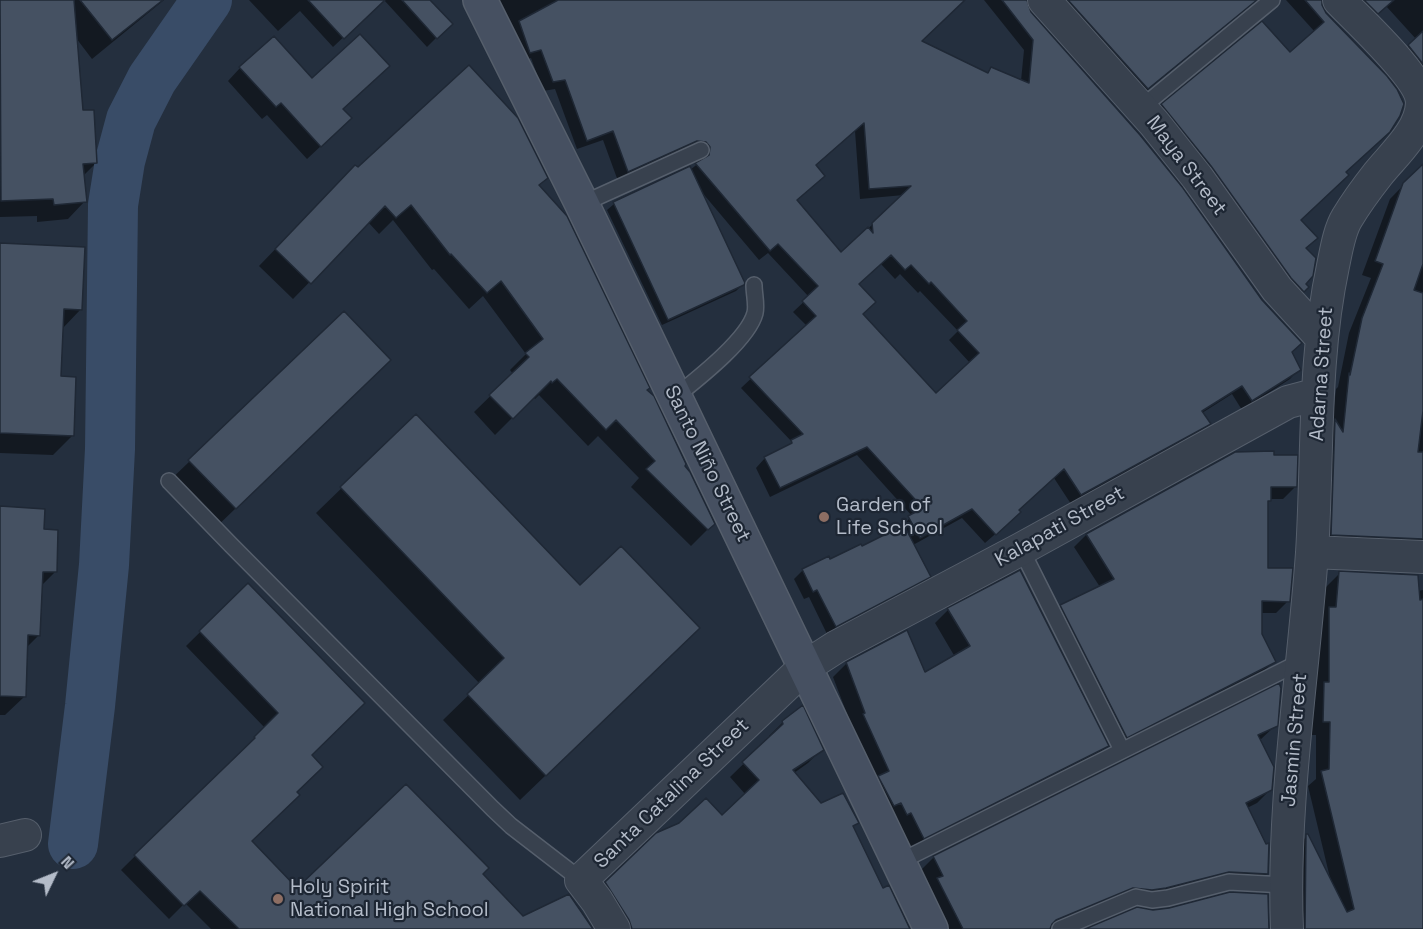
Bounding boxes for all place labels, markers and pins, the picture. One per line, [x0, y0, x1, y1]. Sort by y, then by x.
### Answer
place label: Garden of Life School [836, 494, 943, 541]
marker: Garden of Life School [817, 510, 831, 524]
place label: Holy Spirit National High School [290, 876, 489, 923]
marker: Holy Spirit National High School [271, 892, 285, 906]

